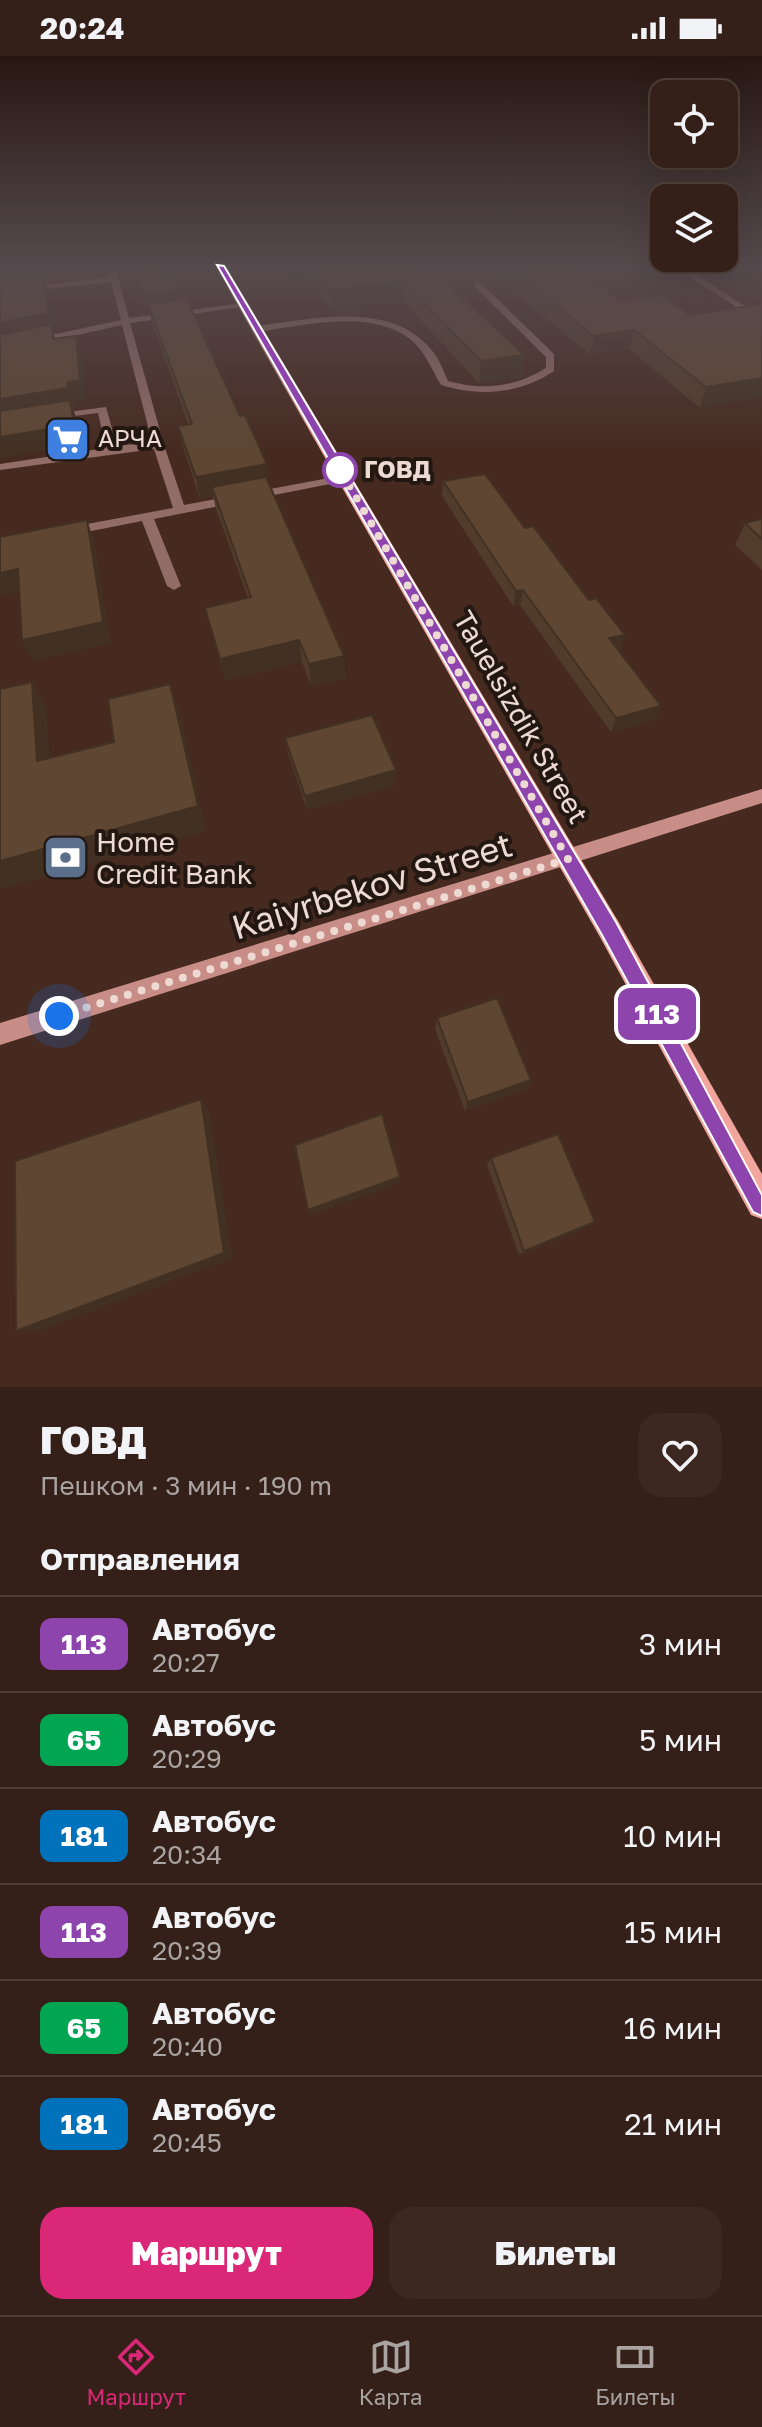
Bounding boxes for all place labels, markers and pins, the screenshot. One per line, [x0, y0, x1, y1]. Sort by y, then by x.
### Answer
supermarket icon: АРЧА [43, 415, 91, 463]
place label: АРЧА [98, 423, 162, 452]
marker: ГОВД [323, 453, 357, 487]
place label: ГОВД [364, 454, 431, 483]
place label: Home Credit Bank [96, 825, 253, 890]
bank icon: Home Credit Bank [41, 834, 89, 882]

